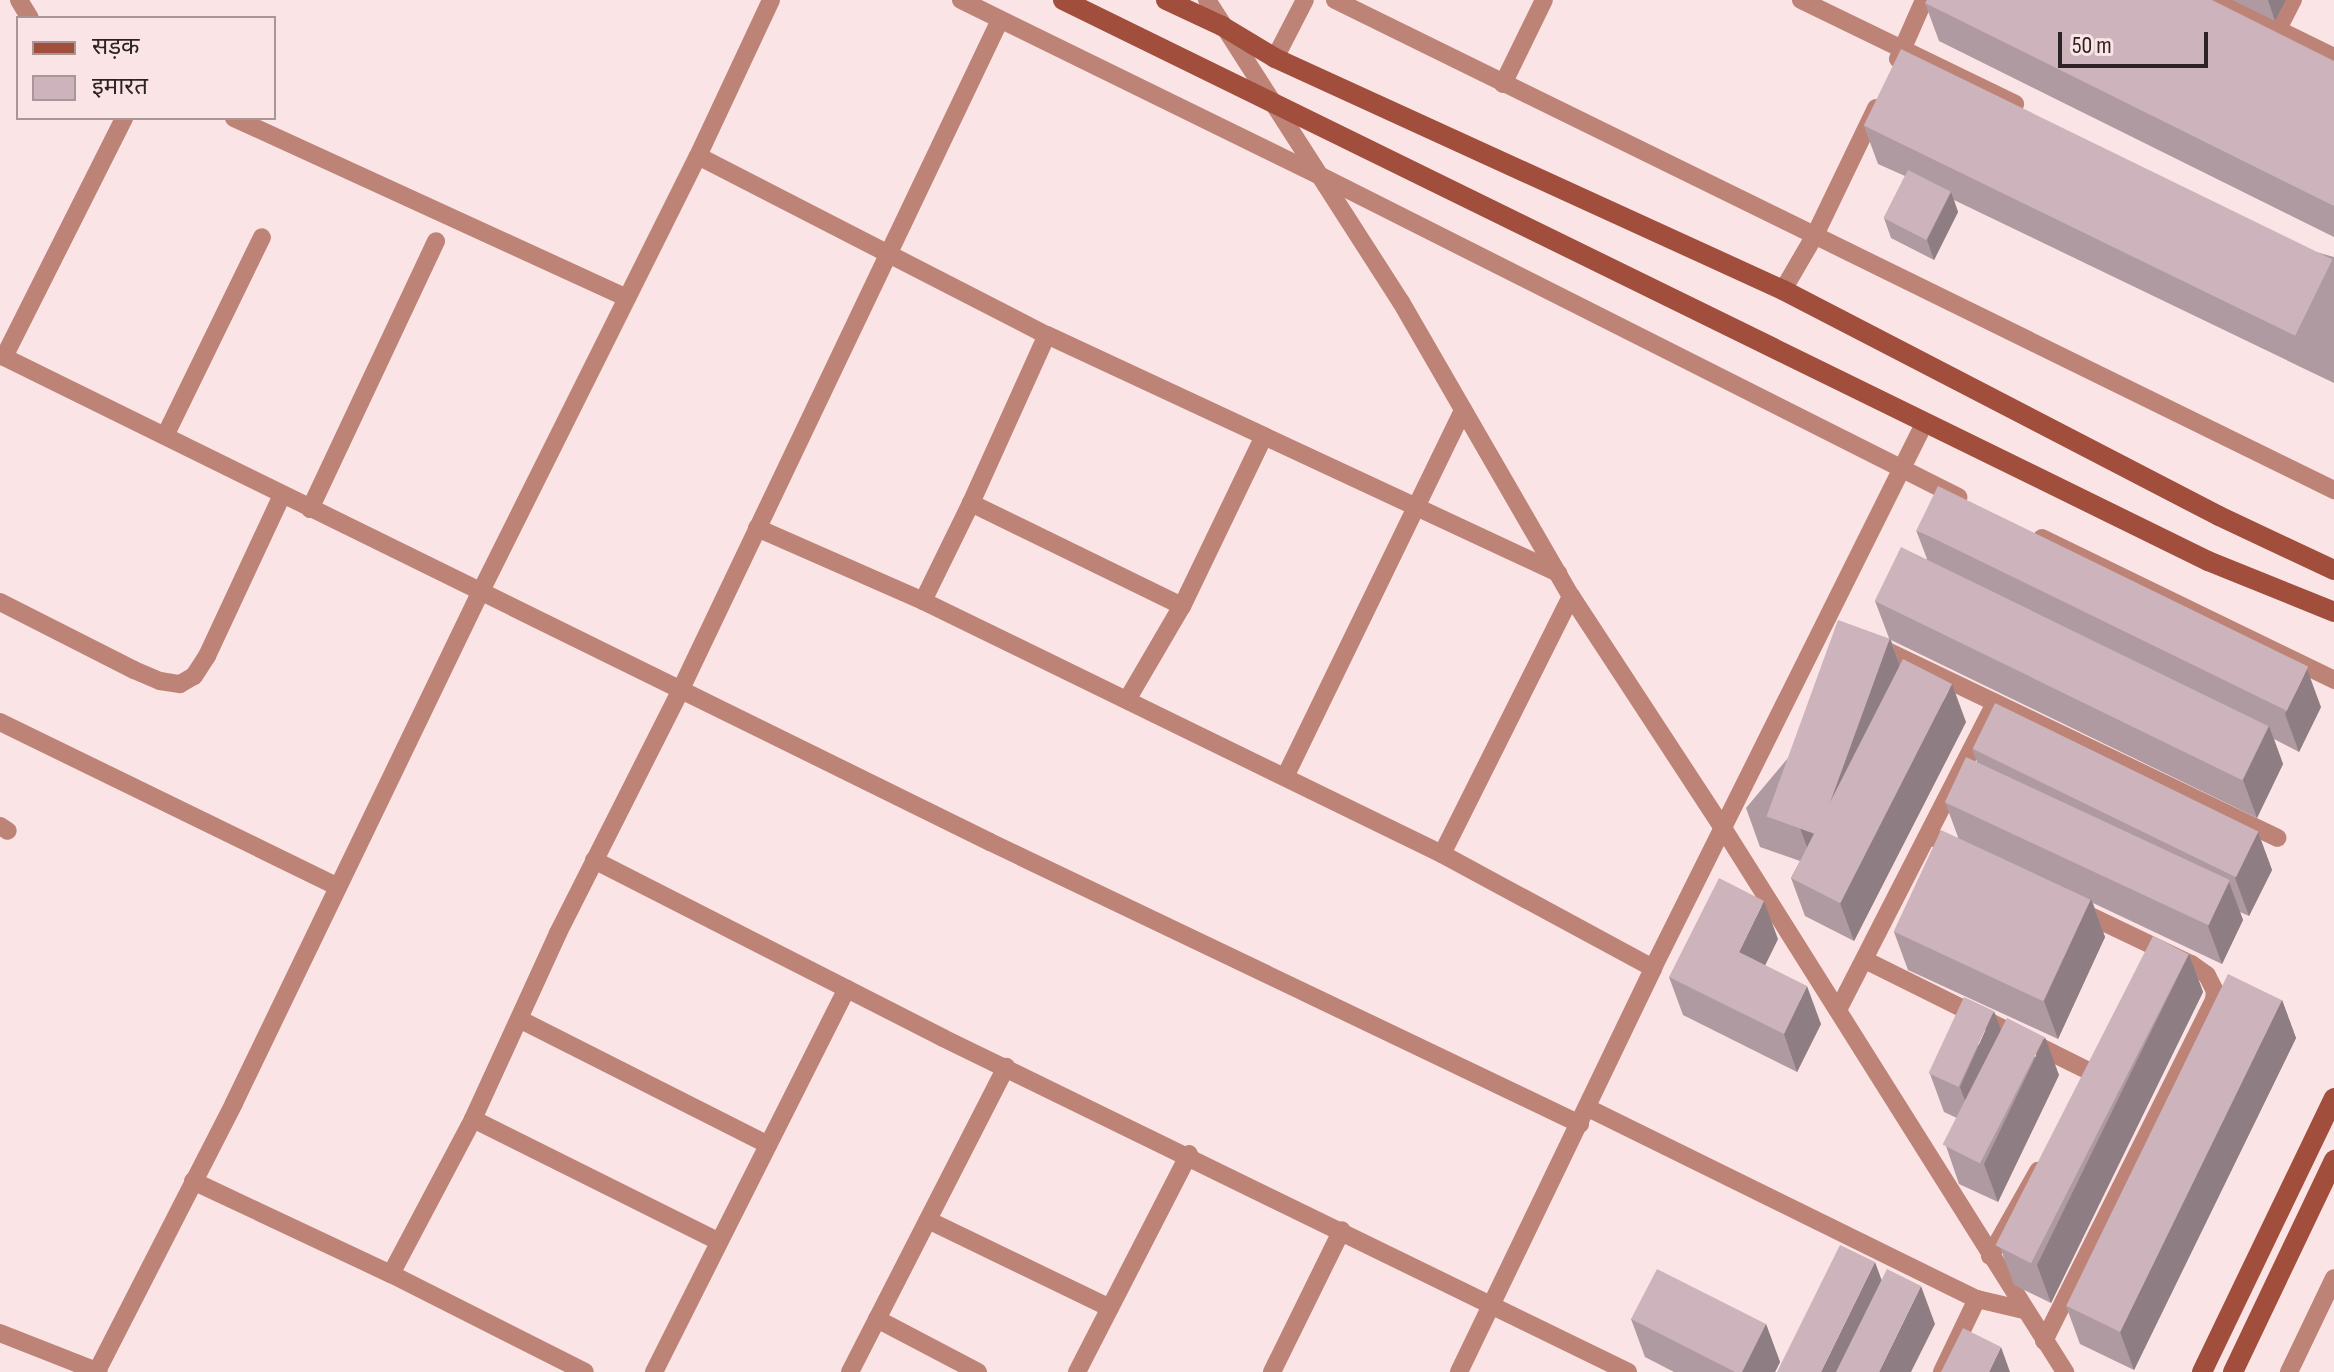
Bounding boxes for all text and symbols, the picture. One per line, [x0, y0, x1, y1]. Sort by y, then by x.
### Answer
legend [16, 16, 276, 120]
scale bar [2062, 16, 2212, 66]
text: 50 m [2072, 31, 2112, 60]
text: सड़क [92, 32, 140, 61]
text: इमारत [92, 72, 148, 101]

